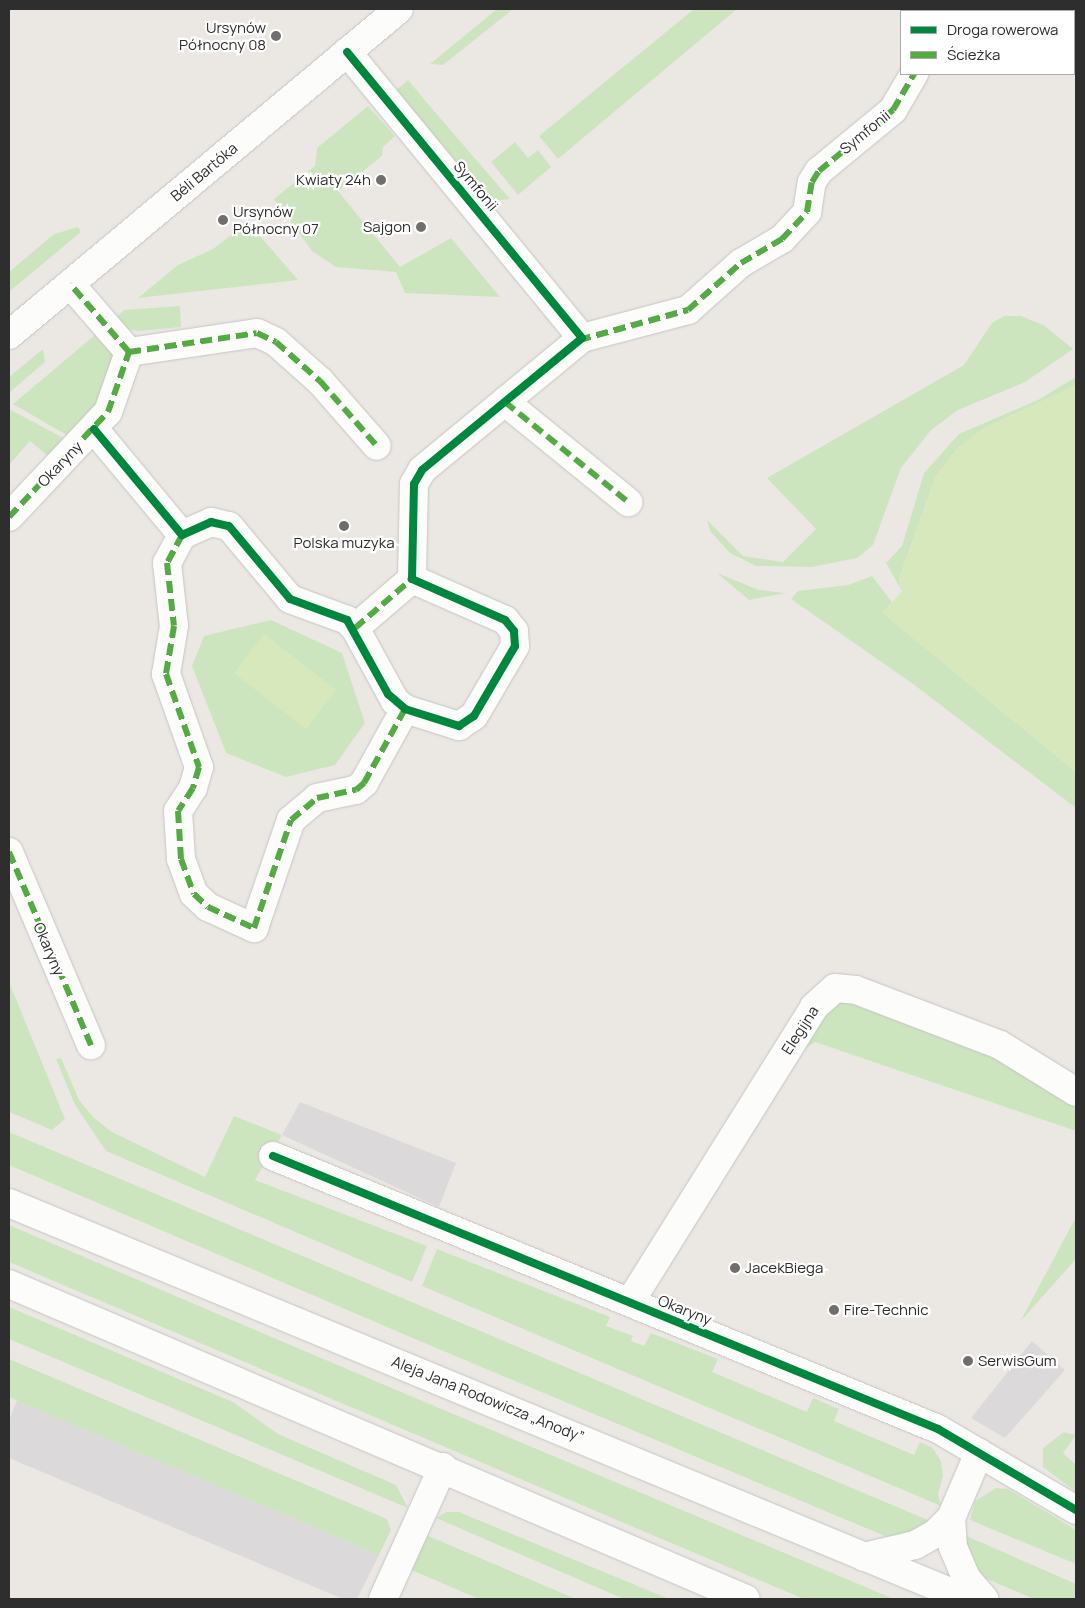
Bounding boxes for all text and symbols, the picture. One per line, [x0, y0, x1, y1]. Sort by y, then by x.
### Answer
legend [900, 10, 1075, 75]
place label: Ursynów Północny 08 [179, 18, 266, 53]
text: Droga rowerowa [947, 19, 1058, 40]
marker: Ursynów Północny 08 [270, 30, 282, 42]
text: Ścieżka [947, 44, 1000, 65]
street label: Symfonii [836, 106, 894, 158]
street label: Béli Bartóka [167, 139, 241, 205]
street label: Symfonii [450, 157, 502, 215]
place label: Kwiaty 24h [296, 171, 371, 189]
marker: Kwiaty 24h [375, 174, 387, 186]
place label: Ursynów Północny 07 [233, 202, 319, 237]
marker: Ursynów Północny 07 [217, 214, 229, 226]
place label: Sajgon [363, 218, 411, 236]
marker: Sajgon [415, 221, 427, 233]
street label: Okaryny [34, 437, 86, 491]
marker: Polska muzyka [338, 520, 350, 532]
place label: Polska muzyka [293, 534, 395, 552]
street label: Okaryny [30, 920, 68, 978]
street label: Elegijna [778, 1002, 822, 1058]
place label: JacekBiega [745, 1259, 823, 1277]
marker: JacekBiega [729, 1262, 741, 1274]
street label: Okaryny [655, 1291, 715, 1329]
place label: Fire-Technic [844, 1301, 929, 1319]
marker: Fire-Technic [828, 1304, 840, 1316]
street label: Aleja Jana Rodowicza „Anody” [389, 1352, 587, 1446]
place label: SerwisGum [978, 1352, 1057, 1370]
marker: SerwisGum [962, 1355, 974, 1367]

